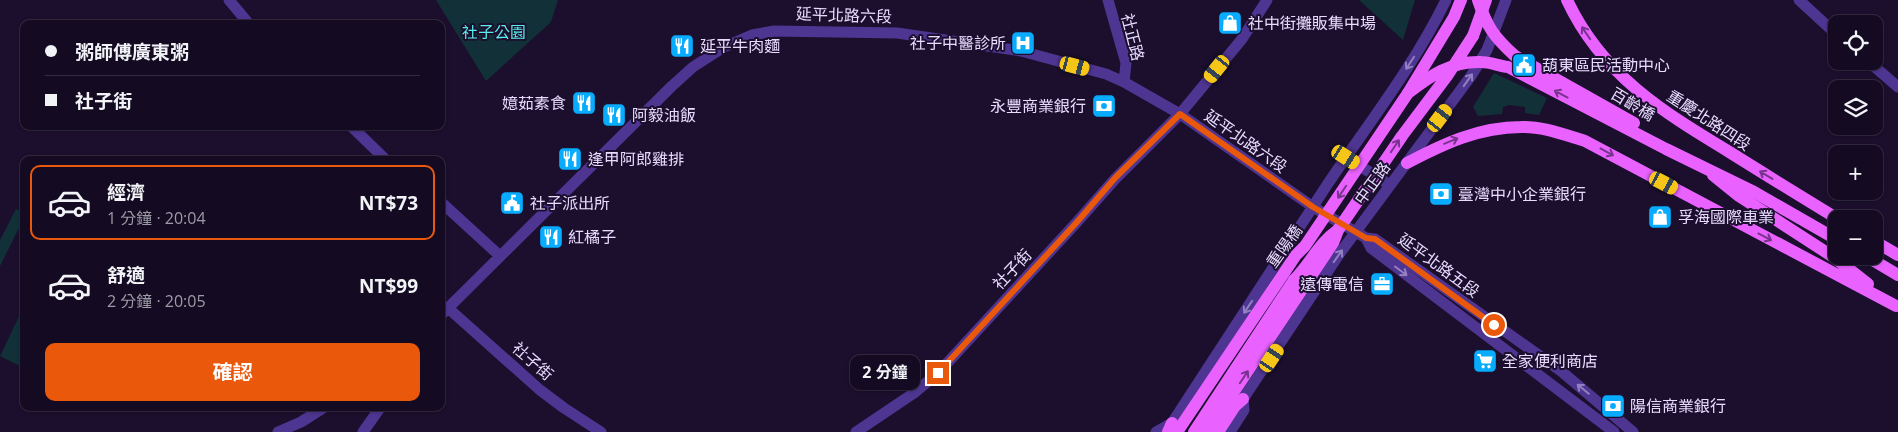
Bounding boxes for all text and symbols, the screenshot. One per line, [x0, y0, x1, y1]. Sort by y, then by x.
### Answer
street label: 延平北路六段 [796, 2, 892, 28]
shop icon: 社中街攤販集中場 [1217, 10, 1243, 36]
street label: 社正路 [1117, 11, 1149, 63]
place label: 社中街攤販集中場 [1248, 12, 1376, 34]
map controls [1828, 15, 1883, 265]
button: locate [1828, 15, 1883, 70]
park label: 社子公園 [462, 21, 526, 43]
one-way arrow [1580, 26, 1590, 40]
hospital icon: 社子中醫診所 [1010, 30, 1036, 56]
place label: 社子中醫診所 [910, 32, 1006, 54]
restaurant icon: 延平牛肉麵 [669, 33, 695, 59]
place label: 延平牛肉麵 [700, 35, 780, 57]
text: 粥師傅廣東粥 [75, 39, 189, 65]
public building icon: 葫東區民活動中心 [1511, 52, 1537, 78]
car [1201, 53, 1232, 85]
place label: 葫東區民活動中心 [1542, 54, 1670, 76]
car [1058, 55, 1091, 77]
one-way arrow [1404, 56, 1414, 70]
one-way arrow [1463, 73, 1473, 87]
button: layers [1828, 80, 1883, 135]
street label: 百齡橋 [1607, 82, 1659, 126]
street label: 重慶北路四段 [1663, 85, 1755, 155]
text: 社子街 [75, 88, 132, 114]
one-way arrow [1554, 89, 1569, 98]
restaurant icon: 嬑茹素食 [571, 90, 597, 116]
place label: 嬑茹素食 [502, 92, 566, 114]
bank icon: 永豐商業銀行 [1091, 93, 1117, 119]
place label: 永豐商業銀行 [990, 95, 1086, 117]
restaurant icon: 阿毅油飯 [601, 102, 627, 128]
car [1424, 102, 1455, 134]
place label: 阿毅油飯 [632, 104, 696, 126]
street label: 延平北路六段 [1200, 104, 1292, 178]
one-way arrow [1443, 136, 1458, 145]
one-way arrow [1390, 140, 1400, 154]
car [1329, 143, 1362, 171]
button: + [1828, 145, 1883, 200]
restaurant icon: 逢甲阿郎雞排 [557, 146, 583, 172]
place label: 逢甲阿郎雞排 [588, 148, 684, 170]
one-way arrow [1599, 148, 1614, 157]
street label: 中正路 [1349, 157, 1395, 209]
car [1647, 169, 1680, 197]
one-way arrow [1760, 170, 1774, 180]
text: 經濟 [107, 179, 145, 205]
icon: car [47, 180, 92, 225]
bank icon: 臺灣中小企業銀行 [1428, 181, 1454, 207]
place label: 臺灣中小企業銀行 [1458, 183, 1586, 205]
one-way arrow [1337, 184, 1347, 198]
text: NT$73 [359, 190, 418, 216]
public building icon: 社子派出所 [499, 190, 525, 216]
place label: 社子派出所 [530, 192, 610, 214]
shop icon: 孚海國際車業 [1647, 204, 1673, 230]
place label: 孚海國際車業 [1678, 206, 1774, 228]
text: 1 分鐘 · 20:04 [107, 207, 206, 229]
button: − [1828, 210, 1883, 265]
street label: 重陽橋 [1261, 220, 1307, 272]
restaurant icon: 紅橘子 [538, 224, 564, 250]
place label: 紅橘子 [568, 226, 616, 248]
street label: 延平北路五段 [1394, 228, 1484, 302]
one-way arrow [1758, 232, 1773, 242]
street label: 社子街 [988, 244, 1036, 294]
one-way arrow [1333, 250, 1343, 264]
text: 舒適 [107, 262, 145, 288]
icon: car [47, 263, 92, 308]
one-way arrow [1394, 265, 1407, 276]
office icon: 遠傳電信 [1369, 271, 1395, 297]
text: NT$99 [359, 273, 418, 299]
place label: 遠傳電信 [1300, 273, 1364, 295]
text: 2 分鐘 · 20:05 [107, 290, 206, 312]
one-way arrow [1243, 300, 1253, 314]
route start [1483, 314, 1505, 336]
street label: 社子街 [508, 337, 558, 385]
car [1257, 341, 1286, 375]
button: 確認 [45, 343, 420, 401]
supermarket icon: 全家便利商店 [1472, 348, 1498, 374]
place label: 全家便利商店 [1502, 350, 1598, 372]
callout: 2 分鐘 [850, 356, 920, 390]
text: 2 分鐘 [862, 361, 908, 383]
route end [927, 362, 949, 384]
one-way arrow [1239, 370, 1249, 384]
one-way arrow [1577, 384, 1590, 395]
bank icon: 陽信商業銀行 [1600, 393, 1626, 419]
place label: 陽信商業銀行 [1630, 395, 1726, 417]

